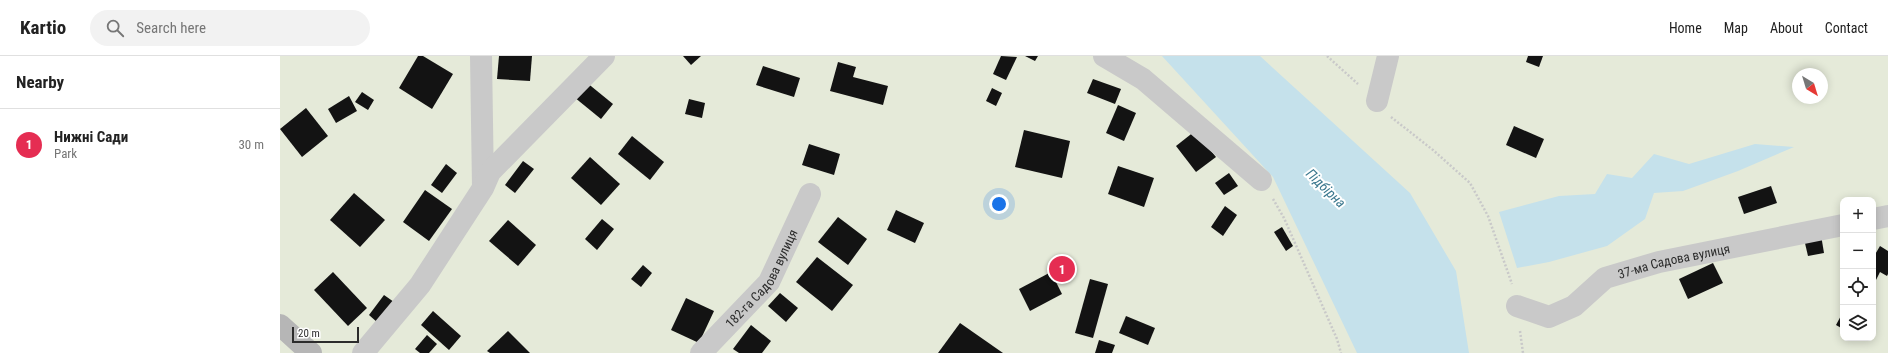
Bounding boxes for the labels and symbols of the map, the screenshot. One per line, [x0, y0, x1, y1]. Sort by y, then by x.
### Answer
north arrow [1792, 68, 1828, 104]
water label: Підбірна [1303, 165, 1349, 211]
your location [989, 194, 1009, 214]
street label: 182-га Садова вулиця [722, 227, 800, 331]
street label: 37-ма Садова вулиця [1616, 240, 1731, 281]
pin: 1 [1049, 254, 1075, 284]
scale bar [292, 325, 359, 344]

